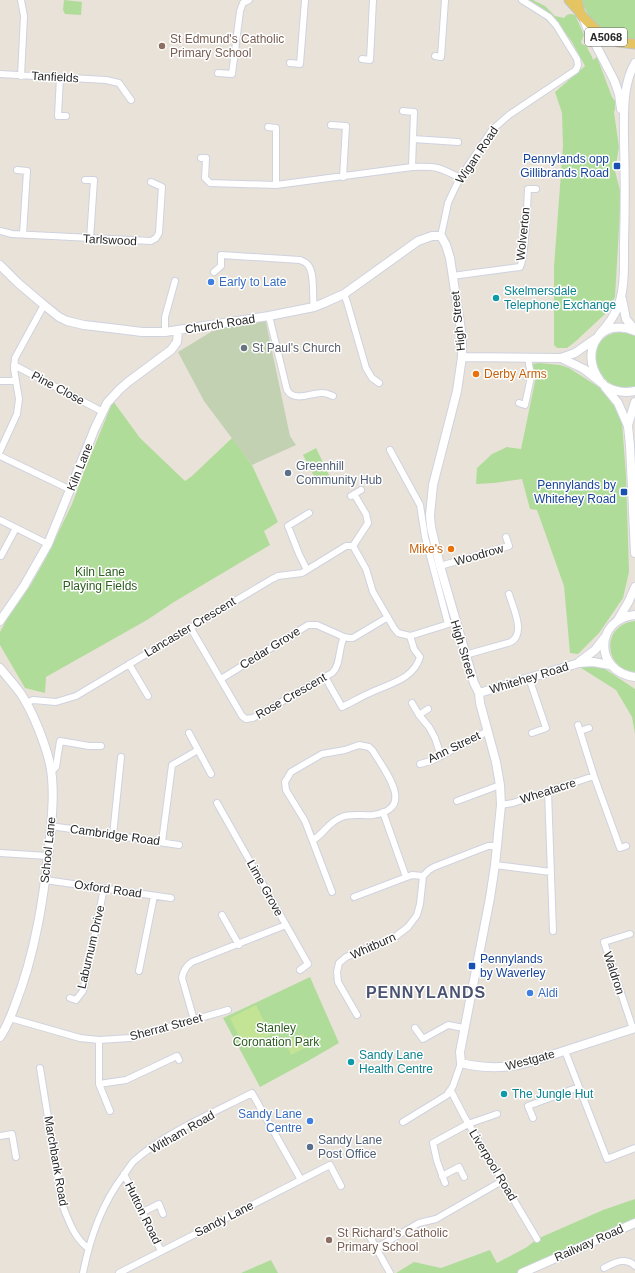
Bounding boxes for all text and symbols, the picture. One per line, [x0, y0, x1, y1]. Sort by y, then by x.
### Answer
road number: A5068 [585, 28, 627, 46]
place label: St Edmund's Catholic Primary School [170, 32, 284, 60]
marker: St Edmund's Catholic Primary School [157, 41, 167, 51]
street label: Tanfields [31, 69, 79, 85]
street label: Wigan Road [453, 124, 501, 186]
place label: Pennylands opp Gillibrands Road [520, 152, 609, 180]
marker: Pennylands opp Gillibrands Road [612, 161, 622, 171]
street label: Wolverton [513, 207, 533, 261]
street label: Tarlswood [83, 232, 137, 248]
place label: Early to Late [219, 275, 287, 289]
marker: Early to Late [206, 277, 216, 287]
place label: Skelmersdale Telephone Exchange [504, 284, 616, 312]
street label: High Street [448, 290, 468, 352]
marker: Skelmersdale Telephone Exchange [491, 293, 501, 303]
street label: Church Road [184, 312, 256, 336]
place label: St Paul's Church [252, 341, 341, 355]
marker: St Paul's Church [239, 343, 249, 353]
place label: Derby Arms [484, 367, 547, 381]
street label: Pine Close [29, 368, 87, 408]
marker: Derby Arms [471, 369, 481, 379]
street label: Kiln Lane [64, 441, 96, 493]
place label: Greenhill Community Hub [296, 459, 382, 487]
marker: Greenhill Community Hub [283, 468, 293, 478]
place label: Pennylands by Whitehey Road [534, 478, 616, 506]
marker: Pennylands by Whitehey Road [619, 487, 629, 497]
street label: Woodrow [453, 541, 506, 569]
place label: Mike's [409, 542, 443, 556]
marker: Mike's [446, 544, 456, 554]
park label: Kiln Lane Playing Fields [63, 565, 137, 593]
street label: Lancaster Crescent [142, 594, 239, 660]
street label: High Street [448, 618, 479, 680]
street label: Cedar Grove [237, 624, 303, 672]
street label: Whitehey Road [488, 659, 570, 697]
street label: Rose Crescent [253, 670, 329, 722]
street label: Ann Street [425, 728, 483, 766]
street label: Wheatacre [518, 775, 578, 807]
street label: School Lane [38, 816, 58, 884]
street label: Cambridge Road [69, 822, 161, 848]
street label: Lime Grove [244, 857, 286, 919]
street label: Oxford Road [73, 877, 143, 901]
street label: Laburnum Drive [75, 904, 107, 990]
street label: Whitburn [348, 930, 398, 962]
street label: Waldron [601, 950, 627, 996]
place label: Pennylands by Waverley [480, 952, 546, 980]
marker: Pennylands by Waverley [467, 961, 477, 971]
district label: PENNYLANDS [366, 984, 486, 1001]
place label: Aldi [538, 986, 558, 1000]
marker: Aldi [525, 988, 535, 998]
street label: Sherrat Street [128, 1010, 205, 1043]
park label: Stanley Coronation Park [233, 1021, 320, 1049]
street label: Westgate [504, 1047, 556, 1073]
place label: Sandy Lane Health Centre [359, 1048, 433, 1076]
marker: Sandy Lane Health Centre [346, 1057, 356, 1067]
place label: The Jungle Hut [512, 1087, 594, 1101]
marker: The Jungle Hut [499, 1089, 509, 1099]
place label: Sandy Lane Centre [238, 1107, 302, 1135]
street label: Witham Road [147, 1108, 217, 1156]
street label: Marchbank Road [41, 1115, 71, 1207]
marker: Sandy Lane Centre [305, 1116, 315, 1126]
street label: Liverpool Road [466, 1127, 520, 1203]
place label: Sandy Lane Post Office [318, 1133, 382, 1161]
marker: Sandy Lane Post Office [305, 1142, 315, 1152]
street label: Hutton Road [122, 1180, 164, 1246]
street label: Sandy Lane [192, 1198, 256, 1240]
street label: Railway Road [552, 1222, 626, 1264]
place label: St Richard's Catholic Primary School [337, 1226, 448, 1254]
marker: St Richard's Catholic Primary School [324, 1235, 334, 1245]

